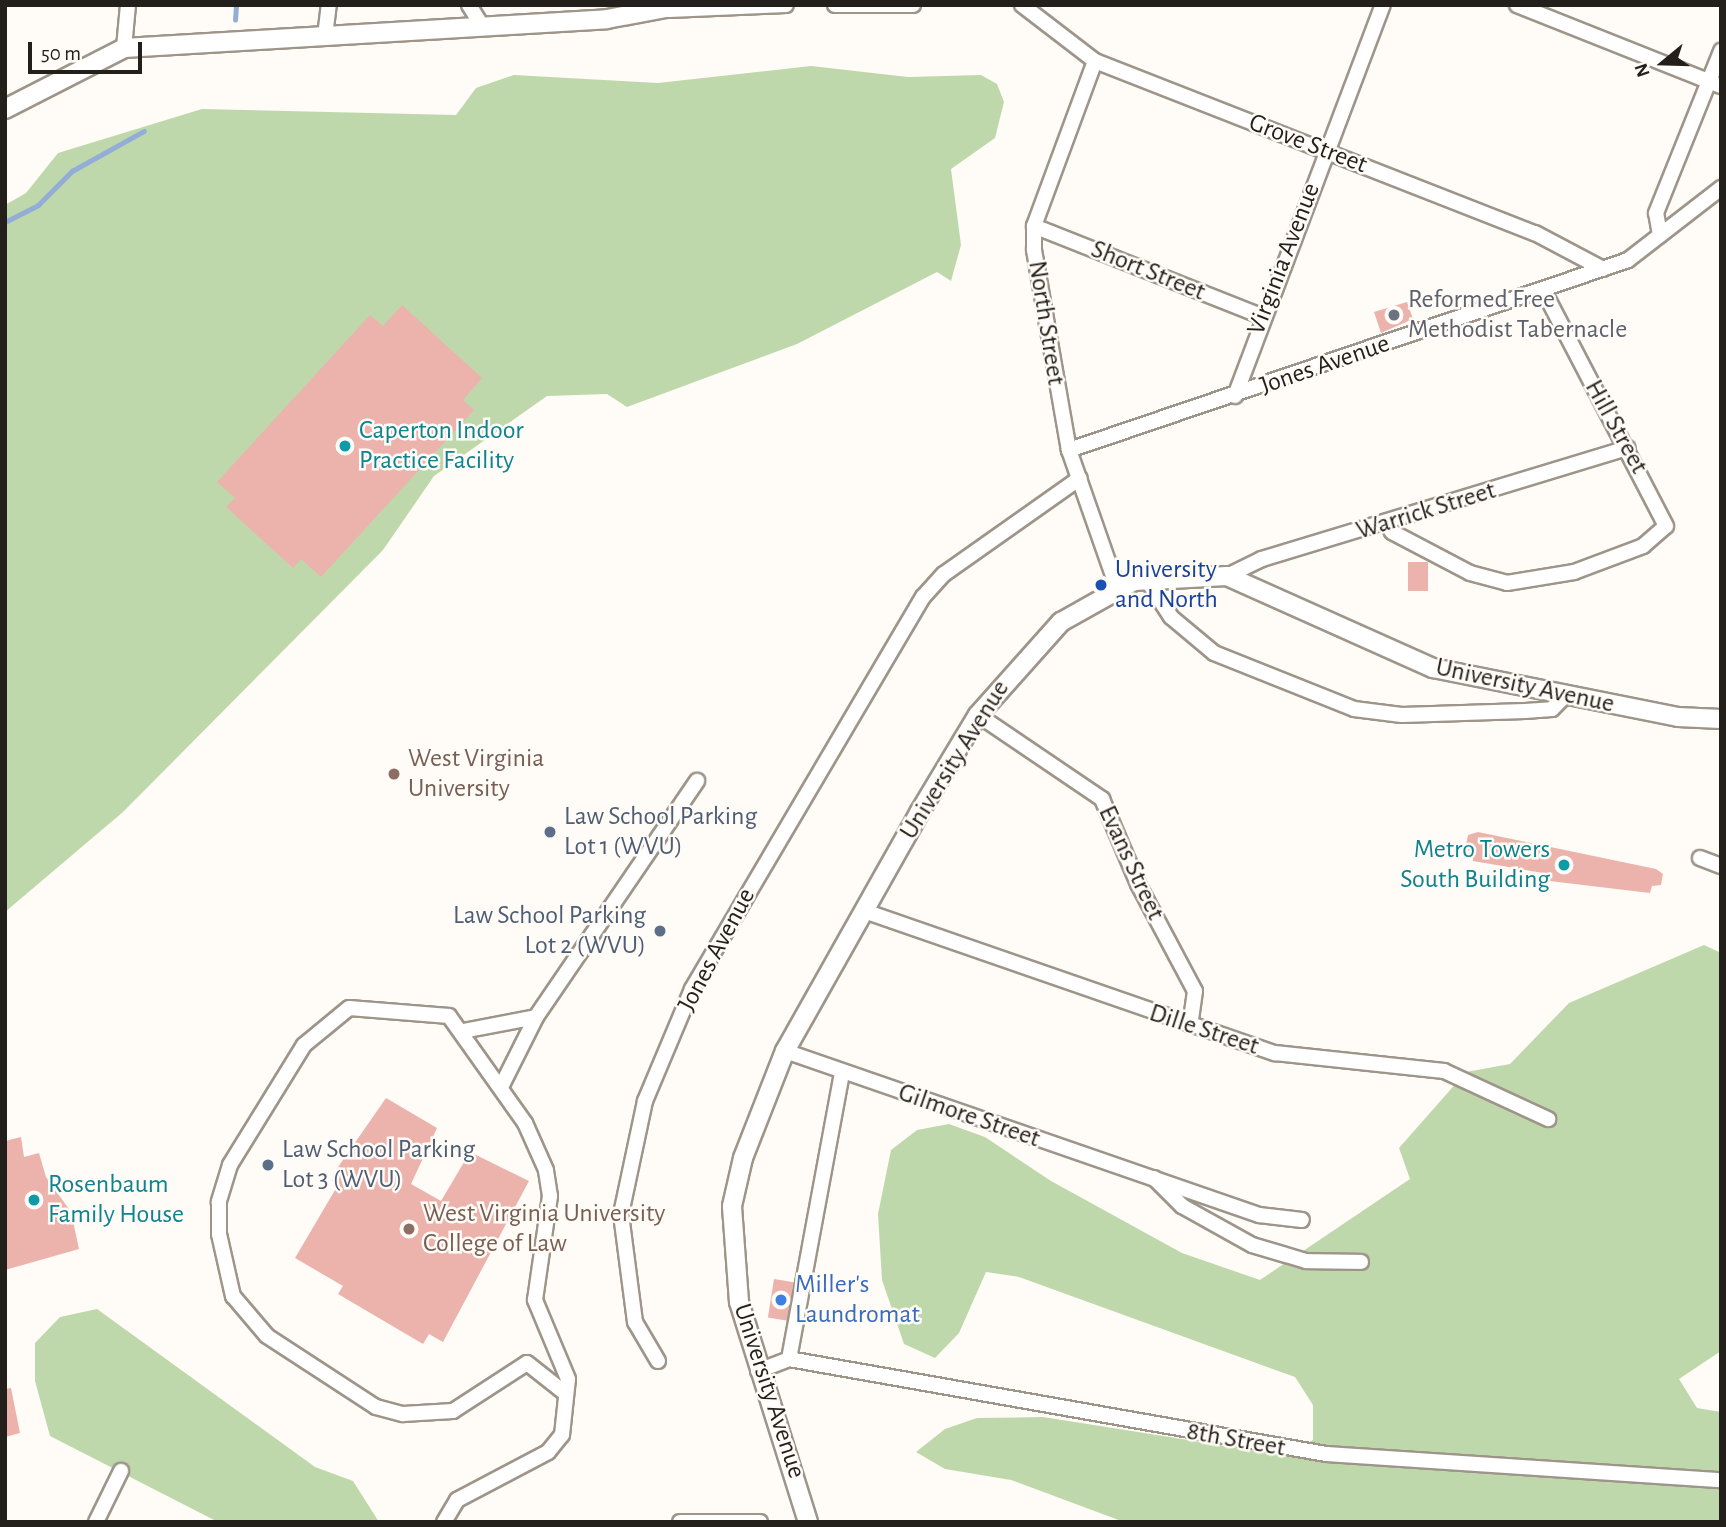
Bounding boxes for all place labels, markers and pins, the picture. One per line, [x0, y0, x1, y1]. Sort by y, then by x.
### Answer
place label: Reformed Free Methodist Tabernacle [1408, 284, 1627, 346]
marker: Reformed Free Methodist Tabernacle [1386, 307, 1402, 323]
place label: Caperton Indoor Practice Facility [359, 415, 524, 476]
marker: Caperton Indoor Practice Facility [337, 438, 353, 454]
place label: University and North [1115, 554, 1218, 616]
marker: University and North [1093, 577, 1109, 593]
place label: West Virginia University [408, 743, 544, 804]
marker: West Virginia University [386, 766, 402, 782]
place label: Law School Parking Lot 1 (WVU) [564, 801, 757, 862]
marker: Law School Parking Lot 1 (WVU) [542, 824, 558, 840]
place label: Metro Towers South Building [1400, 834, 1550, 896]
marker: Metro Towers South Building [1556, 857, 1572, 873]
place label: Law School Parking Lot 2 (WVU) [453, 900, 646, 962]
marker: Law School Parking Lot 2 (WVU) [652, 923, 668, 939]
place label: Law School Parking Lot 3 (WVU) [282, 1134, 475, 1196]
marker: Law School Parking Lot 3 (WVU) [260, 1157, 276, 1173]
place label: Rosenbaum Family House [48, 1169, 184, 1230]
marker: Rosenbaum Family House [26, 1192, 42, 1208]
place label: West Virginia University College of Law [423, 1198, 665, 1260]
marker: West Virginia University College of Law [401, 1221, 417, 1237]
place label: Miller's Laundromat [795, 1269, 920, 1330]
marker: Miller's Laundromat [773, 1292, 789, 1308]

